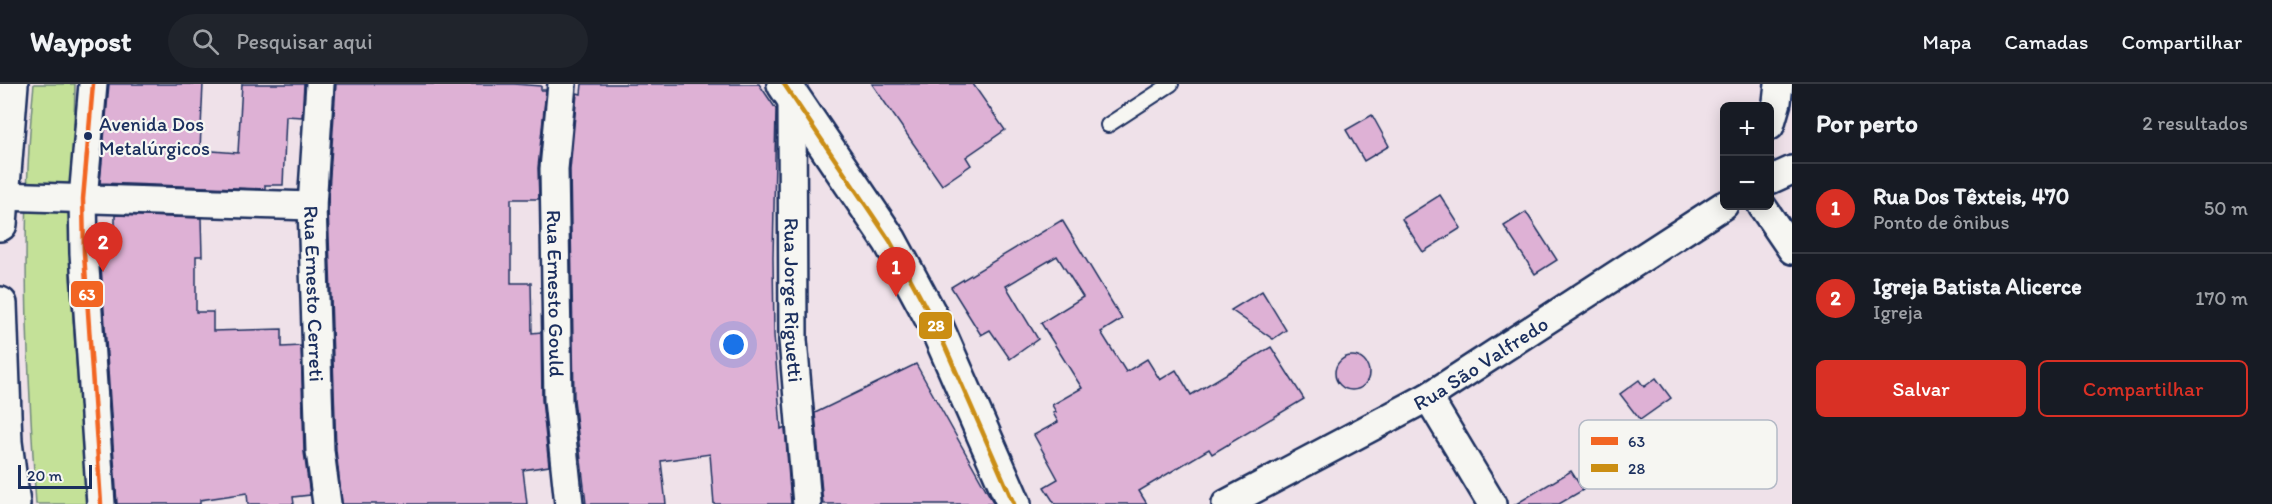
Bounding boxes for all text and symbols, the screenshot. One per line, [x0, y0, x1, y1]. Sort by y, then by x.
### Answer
search box [168, 14, 588, 68]
text: Waypost [30, 24, 132, 58]
icon: search [189, 25, 222, 58]
text: Pesquisar aqui [237, 28, 373, 55]
text: Mapa [1923, 29, 1971, 54]
text: Camadas [2004, 29, 2088, 54]
text: Compartilhar [2121, 29, 2242, 54]
map controls [1720, 102, 1774, 210]
button: + [1720, 102, 1774, 156]
text: Por perto [1816, 107, 1918, 139]
text: 2 resultados [2142, 111, 2248, 135]
place label: Avenida Dos Metalúrgicos [99, 112, 210, 160]
marker: Avenida Dos Metalúrgicos [82, 130, 94, 142]
button: − [1720, 156, 1774, 210]
text: Rua Dos Têxteis, 470 [1873, 183, 2069, 210]
text: 1 [1831, 196, 1840, 220]
text: 50 m [2204, 196, 2248, 220]
street label: Rua Ernesto Cerreti [299, 205, 330, 382]
street label: Rua Ernesto Gould [542, 210, 570, 378]
text: Ponto de ônibus [1873, 210, 2010, 234]
street label: Rua Jorge Riguetti [780, 218, 809, 383]
pin: 2 [84, 222, 122, 272]
pin: 1 [876, 248, 916, 297]
text: Igreja Batista Alicerce [1873, 273, 2082, 300]
line badge: 63 [70, 280, 104, 308]
text: 63 [78, 285, 96, 304]
text: 2 [1830, 286, 1841, 310]
text: 170 m [2195, 286, 2248, 310]
text: Igreja [1873, 300, 1923, 324]
street label: Rua São Valfredo [1409, 310, 1552, 415]
line badge: 28 [918, 311, 953, 340]
text: 28 [927, 316, 945, 335]
your location [719, 330, 748, 359]
button: Salvar [1816, 360, 2026, 417]
button: Compartilhar [2038, 360, 2248, 417]
legend [1579, 420, 1777, 489]
text: 63 [1628, 432, 1645, 451]
text: 28 [1628, 459, 1645, 478]
scale bar [18, 462, 92, 490]
text: 20 m [27, 466, 62, 485]

